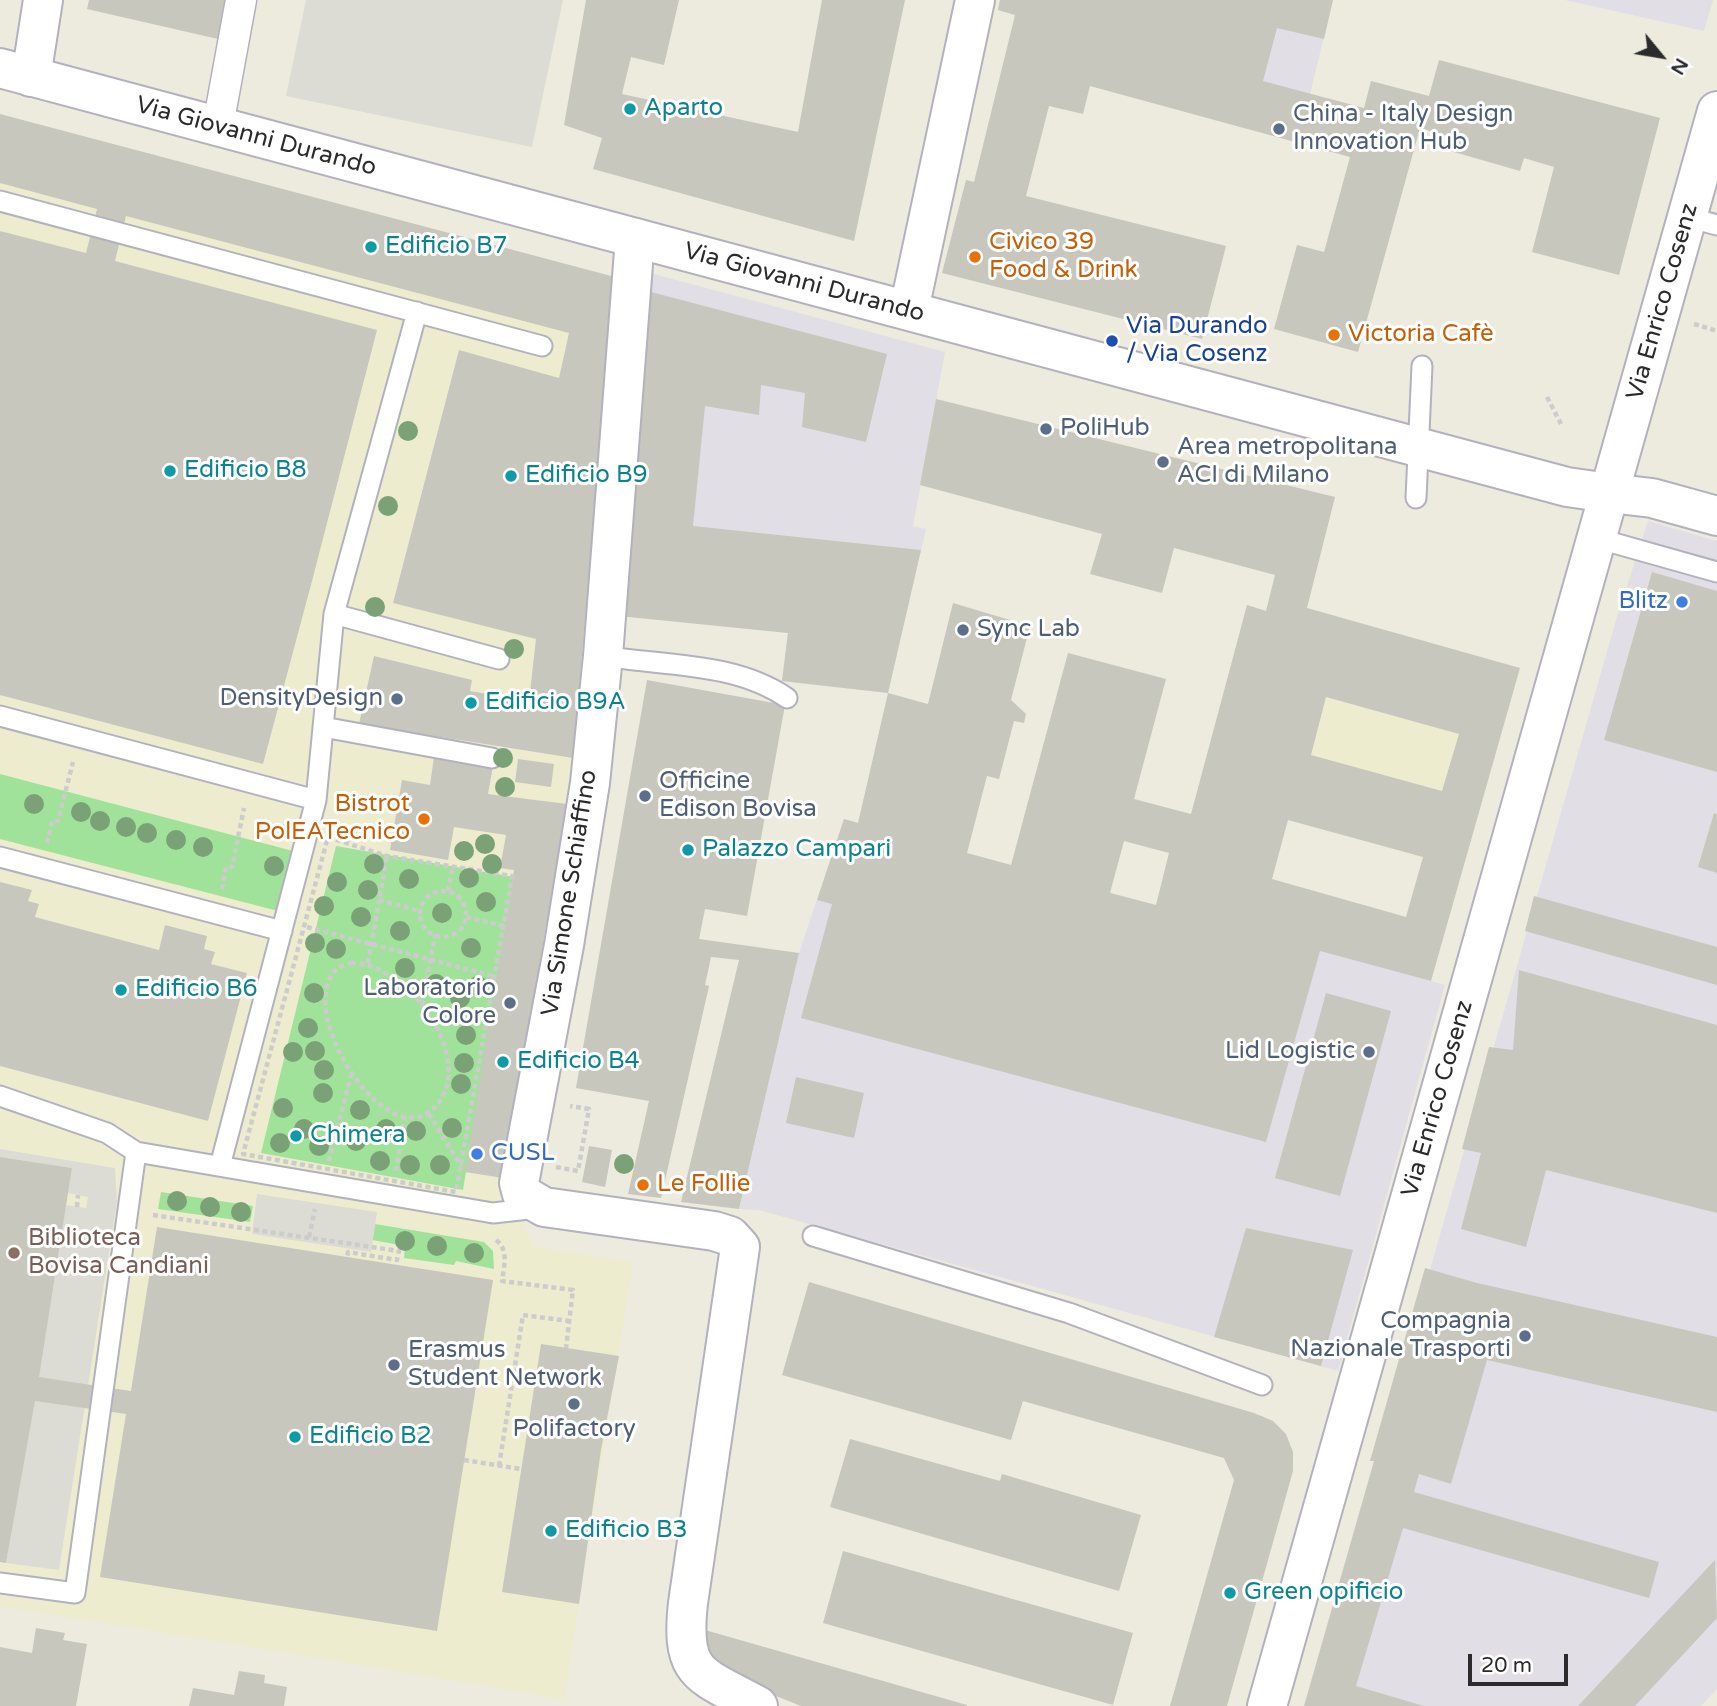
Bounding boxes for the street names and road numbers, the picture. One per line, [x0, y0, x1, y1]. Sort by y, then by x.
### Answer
street label: Via Giovanni Durando [133, 91, 379, 183]
street label: Via Enrico Cosenz [1621, 200, 1705, 404]
street label: Via Giovanni Durando [681, 237, 927, 329]
street label: Via Simone Schiaffino [536, 768, 604, 1018]
street label: Via Enrico Cosenz [1396, 997, 1480, 1201]

